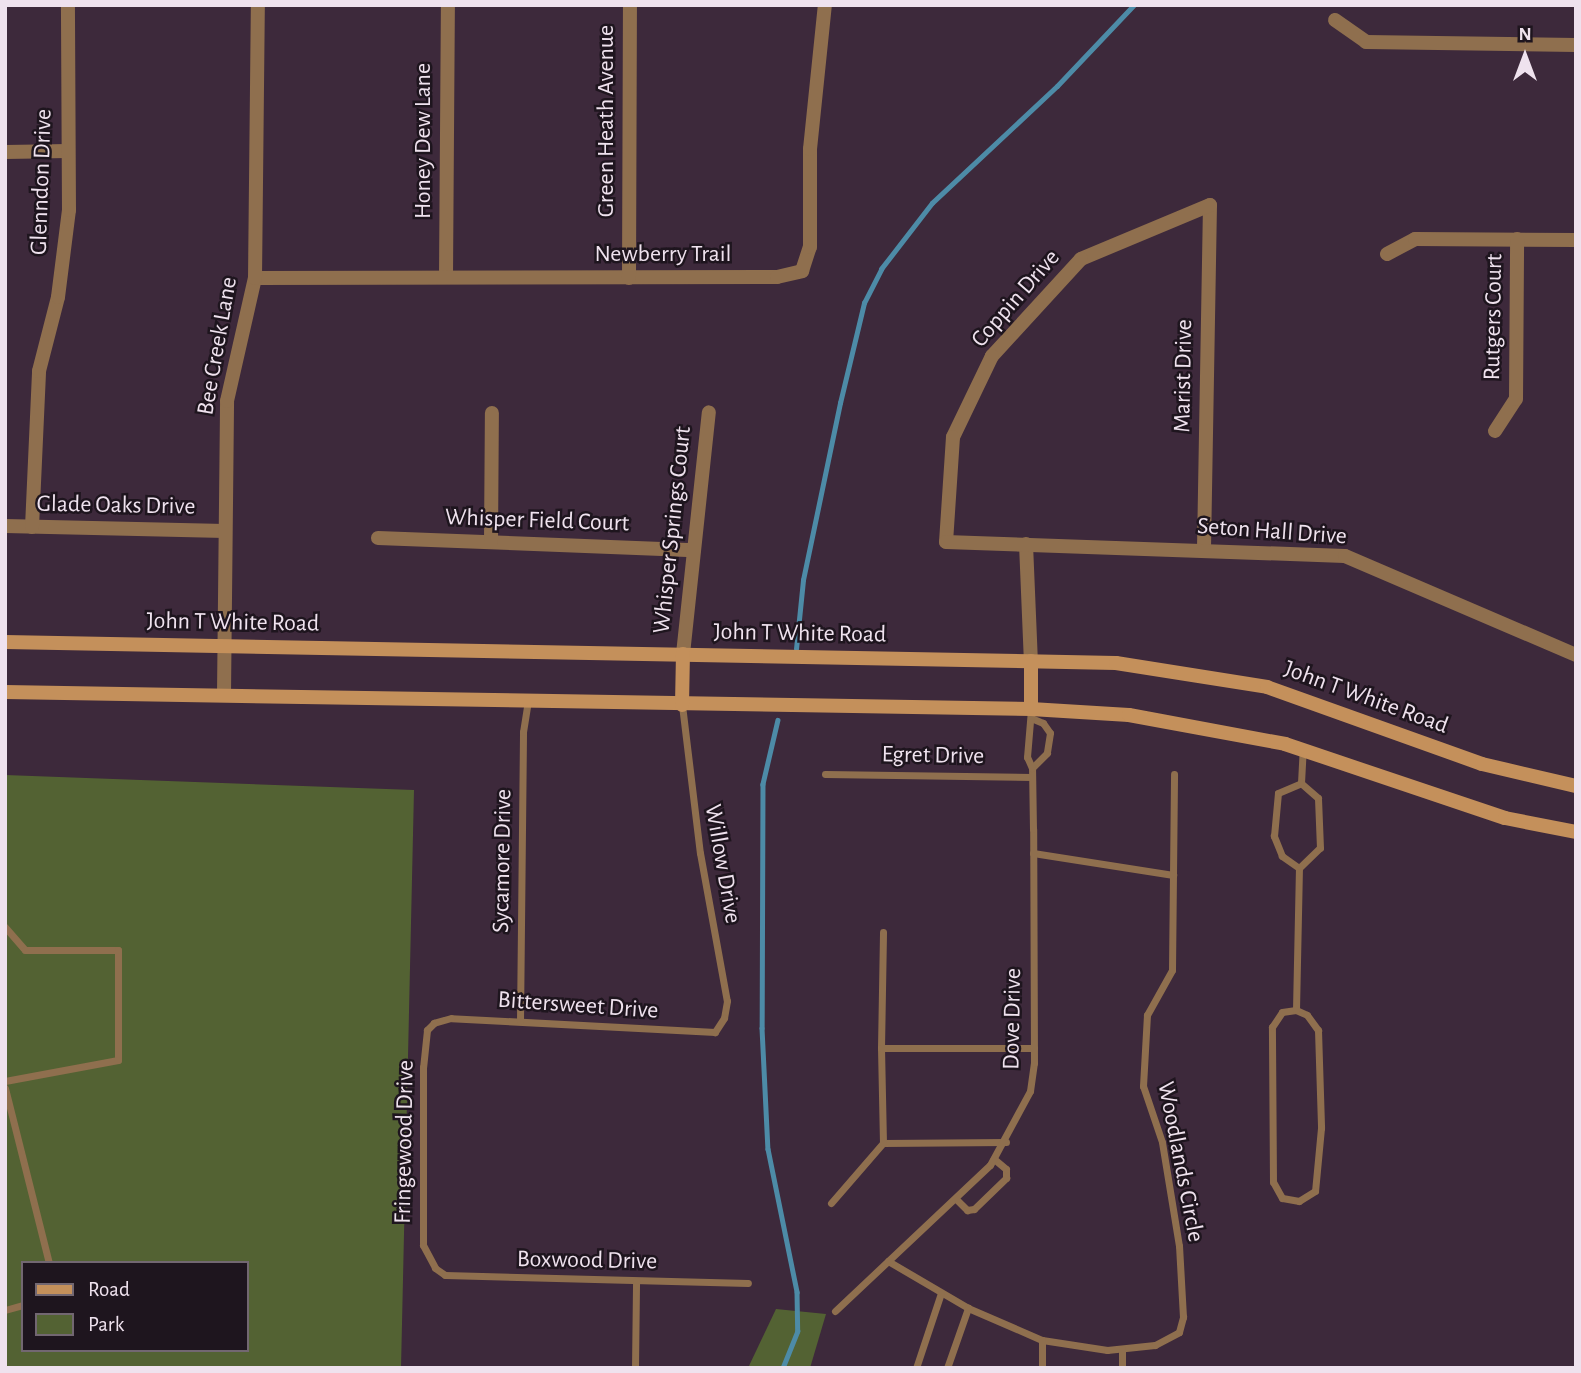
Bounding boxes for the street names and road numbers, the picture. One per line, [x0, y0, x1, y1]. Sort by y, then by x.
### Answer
street label: Green Heath Avenue [593, 25, 621, 217]
street label: Honey Dew Lane [410, 63, 438, 219]
street label: Glenndon Drive [25, 109, 59, 255]
street label: Newberry Trail [594, 241, 732, 269]
street label: Coppin Drive [966, 244, 1066, 354]
street label: Rutgers Court [1478, 253, 1510, 381]
street label: Bee Creek Lane [192, 275, 244, 417]
street label: Marist Drive [1169, 319, 1199, 433]
street label: Whisper Springs Court [648, 425, 698, 635]
street label: Glade Oaks Drive [36, 490, 196, 522]
street label: Whisper Field Court [444, 503, 630, 539]
street label: Seton Hall Drive [1196, 512, 1348, 552]
street label: John T White Road [146, 607, 320, 639]
street label: John T White Road [713, 618, 887, 650]
street label: John T White Road [1280, 655, 1452, 741]
street label: Egret Drive [881, 741, 985, 771]
street label: Sycamore Drive [487, 789, 519, 933]
street label: Willow Drive [697, 802, 747, 926]
street label: Dove Drive [998, 968, 1028, 1070]
street label: Bittersweet Drive [497, 986, 659, 1026]
street label: Fringewood Drive [389, 1060, 421, 1224]
street label: Woodlands Circle [1150, 1079, 1210, 1245]
street label: Boxwood Drive [517, 1245, 657, 1277]

